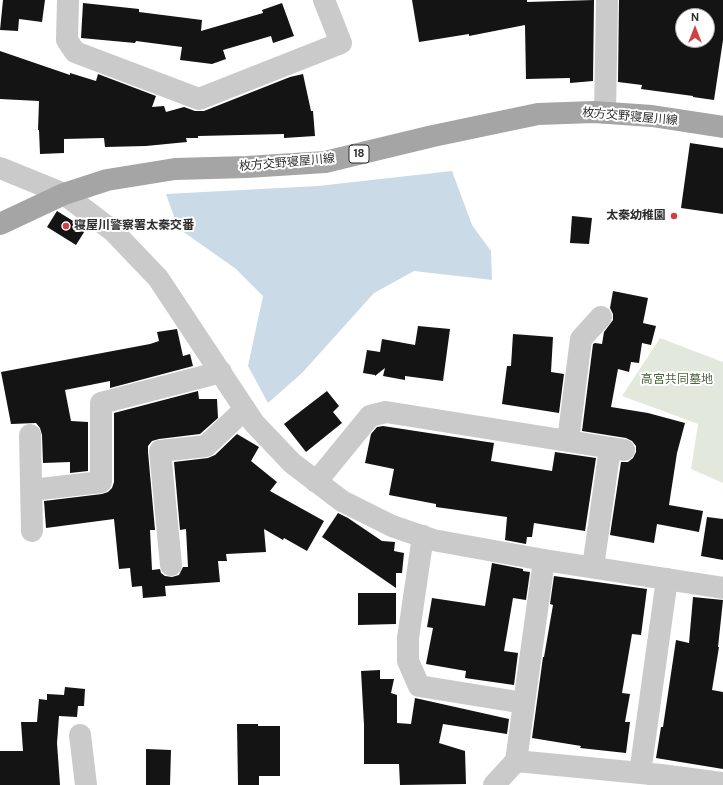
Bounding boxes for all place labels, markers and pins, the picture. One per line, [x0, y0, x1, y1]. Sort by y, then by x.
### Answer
place label: 太秦幼稚園 [606, 209, 666, 223]
marker: 太秦幼稚園 [669, 211, 679, 221]
place label: 寝屋川警察署太秦交番 [74, 219, 194, 233]
marker: 寝屋川警察署太秦交番 [61, 221, 71, 231]

